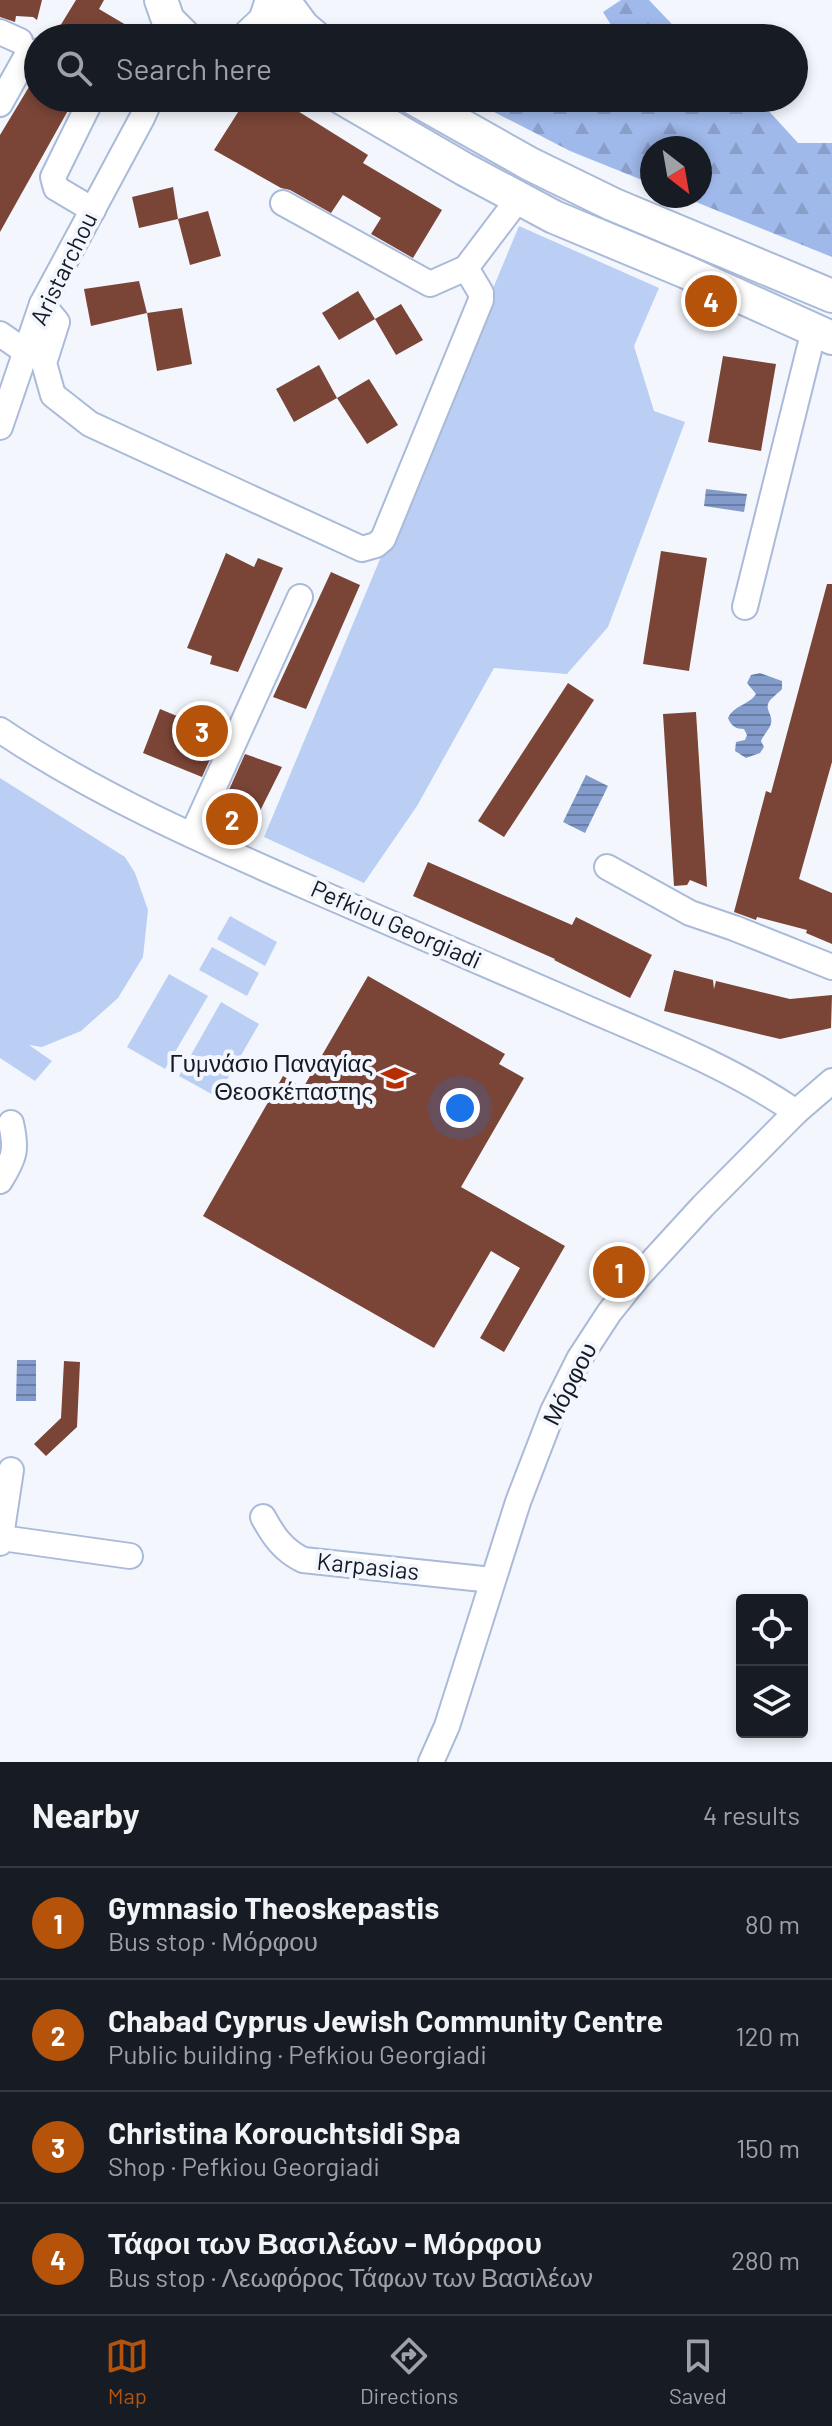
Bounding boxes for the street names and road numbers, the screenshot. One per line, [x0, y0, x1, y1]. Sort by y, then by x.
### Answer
street label: Aristarchou [23, 207, 102, 329]
street label: Pefkiou Georgiadi [307, 873, 486, 974]
street label: Μόρφου [536, 1337, 602, 1430]
street label: Karpasias [316, 1546, 421, 1585]

